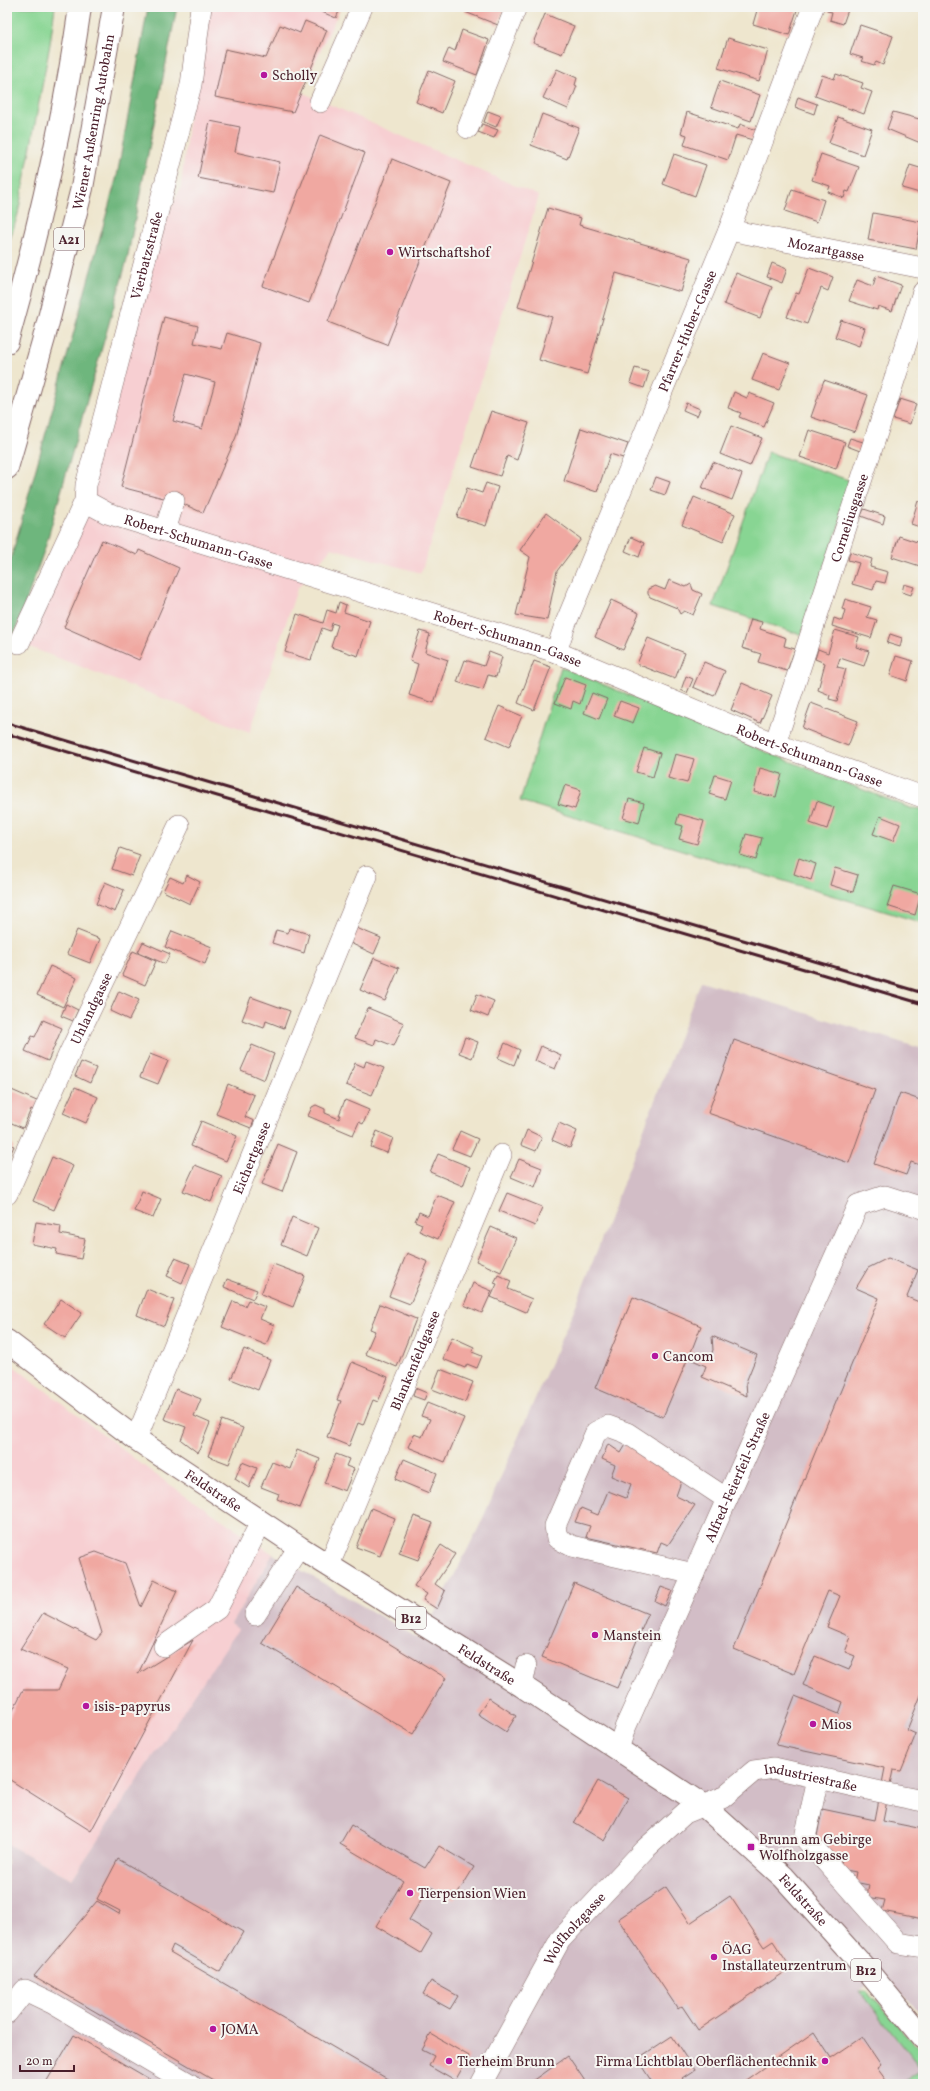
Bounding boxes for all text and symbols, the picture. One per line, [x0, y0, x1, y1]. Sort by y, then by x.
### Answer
street label: Wiener Außenring Autobahn [69, 33, 120, 212]
place label: Scholly [272, 67, 318, 86]
marker: Scholly [259, 70, 269, 80]
street label: Vierbatzstraße [127, 209, 169, 302]
road number: A21 [54, 228, 84, 250]
street label: Mozartgasse [786, 234, 866, 267]
place label: Wirtschaftshof [398, 244, 491, 263]
marker: Wirtschaftshof [385, 247, 395, 257]
street label: Pfarrer-Huber-Gasse [655, 267, 722, 395]
street label: Corneliusgasse [827, 471, 874, 565]
street label: Robert-Schumann-Gasse [121, 511, 276, 575]
street label: Robert-Schumann-Gasse [431, 607, 585, 673]
street label: Robert-Schumann-Gasse [733, 721, 885, 793]
street label: Uhlandgasse [67, 969, 118, 1048]
street label: Eichertgasse [229, 1119, 276, 1198]
street label: Blankenfeldgasse [387, 1308, 446, 1414]
place label: Cancom [663, 1348, 714, 1367]
marker: Cancom [650, 1351, 660, 1361]
street label: Alfred-Feierfeil-Straße [701, 1409, 776, 1546]
street label: Feldstraße [180, 1466, 245, 1518]
road number: B12 [396, 1607, 426, 1629]
place label: Manstein [603, 1627, 661, 1646]
marker: Manstein [590, 1630, 600, 1640]
street label: Feldstraße [454, 1640, 519, 1691]
place label: isis-papyrus [94, 1698, 170, 1717]
marker: isis-papyrus [81, 1701, 91, 1711]
place label: Mios [821, 1716, 852, 1735]
marker: Mios [808, 1719, 818, 1729]
street label: Industriestraße [763, 1760, 859, 1797]
place label: Brunn am Gebirge Wolfholzgasse [759, 1831, 872, 1866]
marker: Brunn am Gebirge Wolfholzgasse [746, 1842, 756, 1852]
street label: Feldstraße [774, 1870, 831, 1931]
place label: Tierpension Wien [418, 1885, 526, 1904]
marker: Tierpension Wien [405, 1888, 415, 1898]
street label: Wolfholzgasse [540, 1889, 611, 1969]
place label: ÖAG Installateurzentrum [722, 1941, 847, 1976]
marker: ÖAG Installateurzentrum [709, 1952, 719, 1962]
road number: B12 [851, 1959, 881, 1981]
place label: JOMA [221, 2021, 259, 2040]
marker: JOMA [208, 2024, 218, 2034]
scale bar [20, 2047, 74, 2073]
place label: Tierheim Brunn [457, 2053, 555, 2072]
place label: Firma Lichtblau Oberflächentechnik [596, 2053, 817, 2072]
text: 20 m [26, 2054, 53, 2070]
marker: Tierheim Brunn [444, 2056, 454, 2066]
marker: Firma Lichtblau Oberflächentechnik [820, 2056, 830, 2066]

